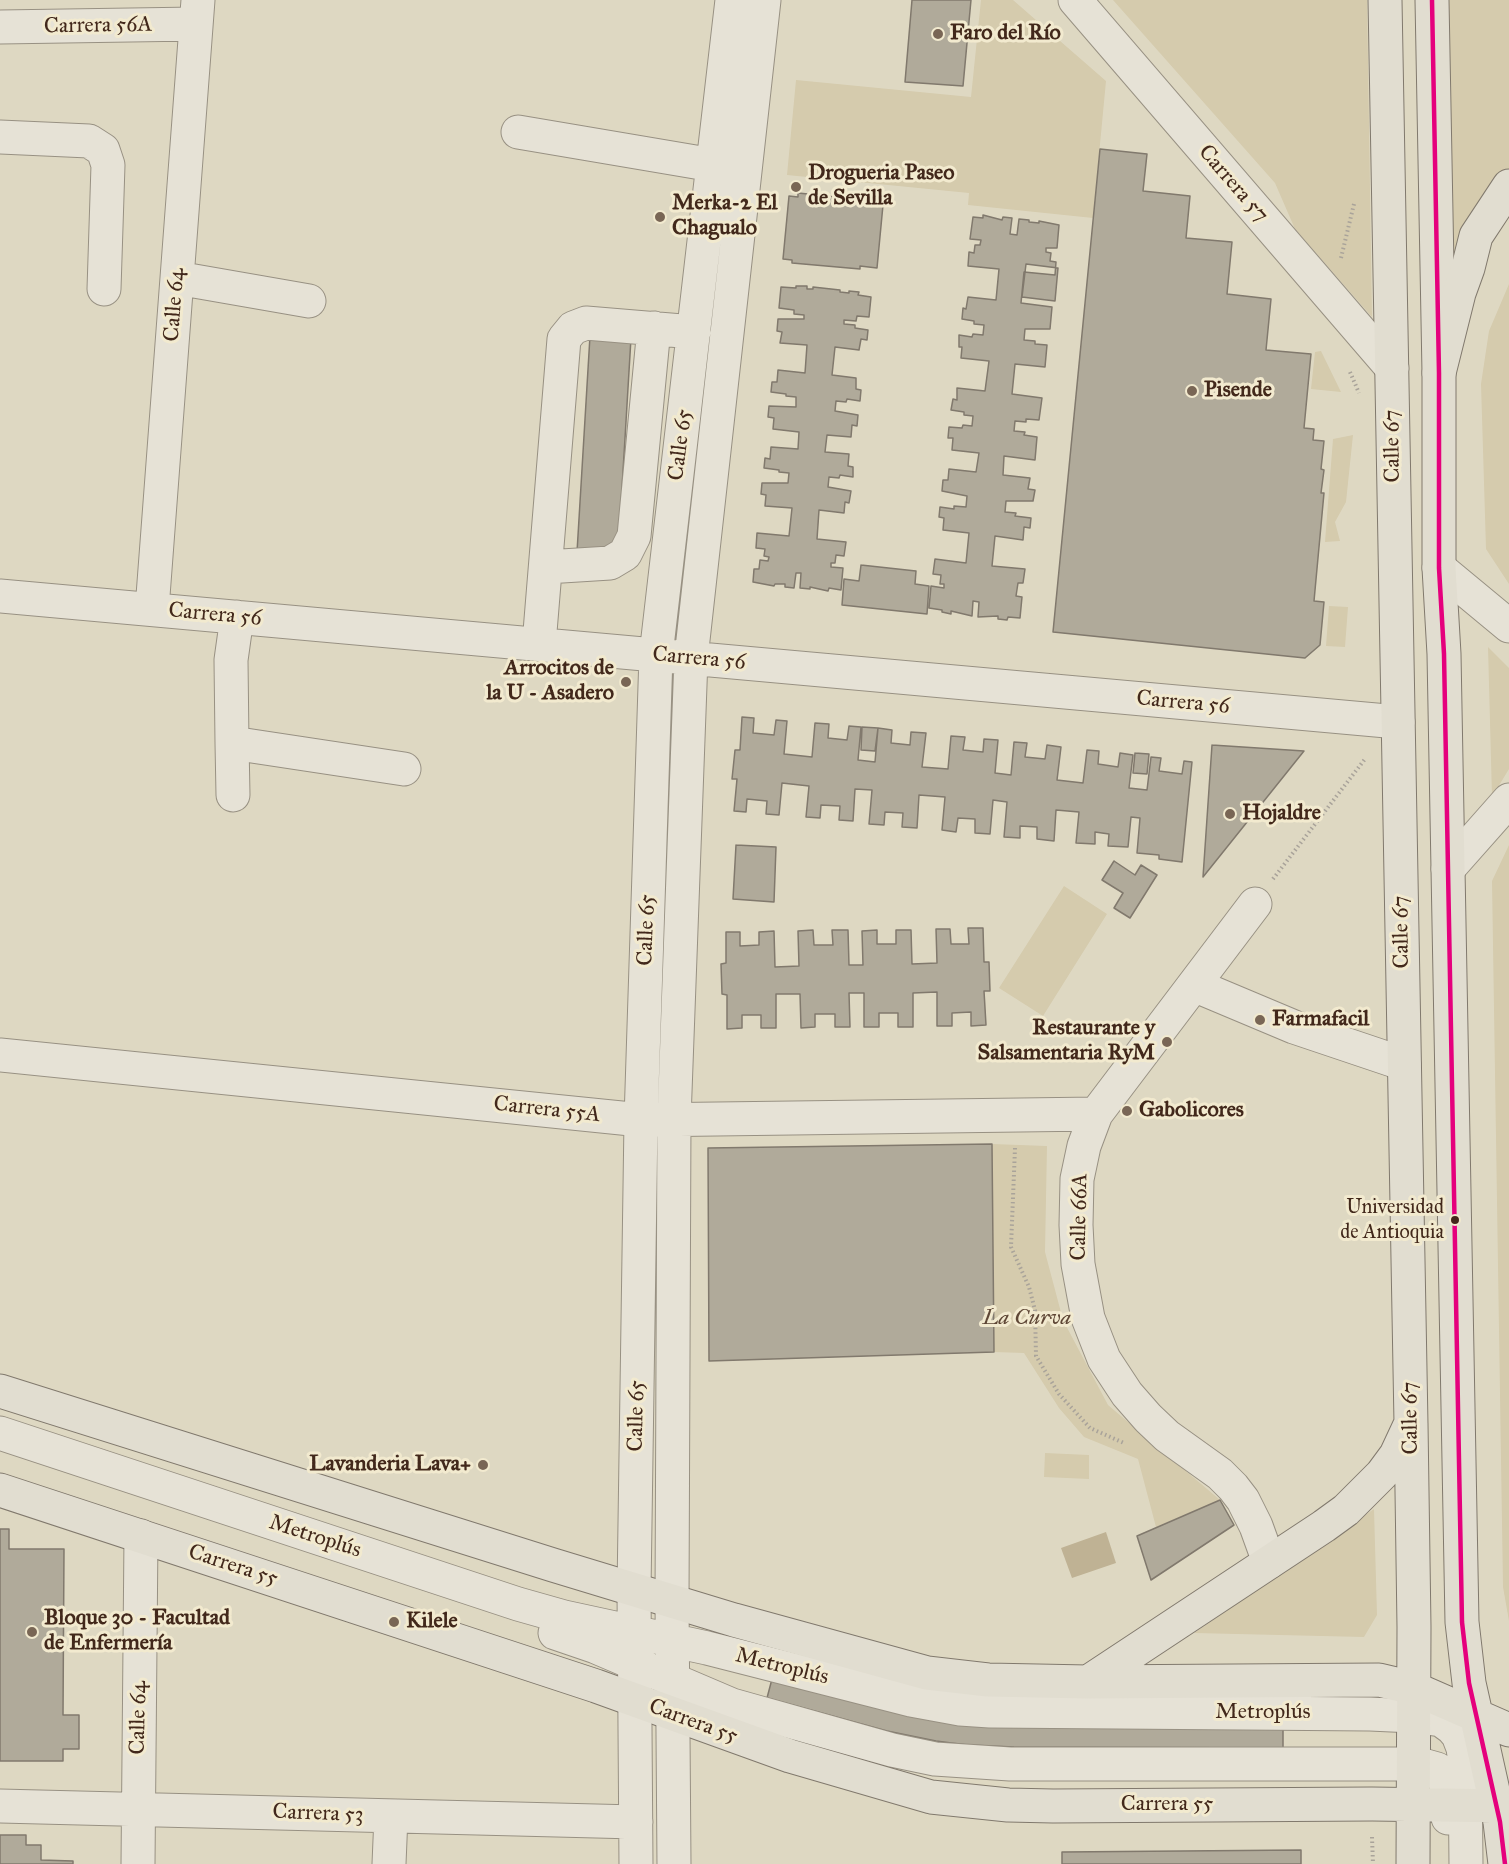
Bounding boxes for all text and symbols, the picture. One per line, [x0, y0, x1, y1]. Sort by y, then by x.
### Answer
street label: Carrera 56A [44, 12, 152, 40]
place label: Faro del Río [950, 21, 1061, 47]
marker: Faro del Río [931, 27, 945, 41]
street label: Carrera 57 [1192, 140, 1274, 228]
place label: Drogueria Paseo de Sevilla [808, 161, 954, 212]
marker: Drogueria Paseo de Sevilla [789, 180, 803, 194]
place label: Merka-2 El Chagualo [672, 191, 778, 242]
marker: Merka-2 El Chagualo [653, 210, 667, 224]
street label: Calle 64 [159, 267, 191, 343]
place label: Pisende [1204, 378, 1272, 404]
marker: Pisende [1185, 384, 1199, 398]
street label: Calle 65 [664, 408, 698, 482]
street label: Calle 67 [1379, 409, 1407, 483]
street label: Carrera 56 [167, 598, 263, 632]
street label: Carrera 56 [651, 642, 747, 676]
place label: Arrocitos de la U - Asadero [486, 656, 614, 708]
marker: Arrocitos de la U - Asadero [619, 675, 633, 689]
street label: Carrera 56 [1135, 686, 1231, 720]
place label: Hojaldre [1242, 801, 1321, 827]
marker: Hojaldre [1223, 807, 1237, 821]
street label: Calle 65 [633, 894, 661, 966]
street label: Calle 67 [1388, 895, 1416, 969]
place label: Farmafacil [1272, 1007, 1369, 1033]
marker: Farmafacil [1253, 1013, 1267, 1027]
place label: Restaurante y Salsamentaria RyM [978, 1016, 1155, 1068]
marker: Restaurante y Salsamentaria RyM [1160, 1035, 1174, 1049]
street label: Carrera 55A [492, 1091, 602, 1129]
place label: Gabolicores [1139, 1098, 1244, 1124]
marker: Gabolicores [1120, 1104, 1134, 1118]
street label: Calle 66A [1066, 1173, 1094, 1261]
place label: Universidad de Antioquia [1340, 1196, 1444, 1243]
marker: Universidad de Antioquia [1449, 1214, 1461, 1226]
park label: La Curva [983, 1306, 1071, 1332]
street label: Calle 65 [623, 1380, 651, 1452]
street label: Calle 67 [1397, 1381, 1425, 1455]
place label: Lavanderia Lava+ [309, 1452, 471, 1478]
marker: Lavanderia Lava+ [476, 1458, 490, 1472]
street label: Metroplús [266, 1510, 364, 1564]
street label: Carrera 55 [185, 1539, 281, 1593]
place label: Bloque 30 - Facultad de Enfermería [44, 1606, 230, 1658]
place label: Kilele [406, 1609, 458, 1635]
marker: Kilele [387, 1615, 401, 1629]
marker: Bloque 30 - Facultad de Enfermería [25, 1625, 39, 1639]
street label: Metroplús [733, 1643, 831, 1691]
street label: Calle 64 [125, 1681, 153, 1755]
street label: Carrera 55 [645, 1694, 741, 1750]
street label: Metroplús [1215, 1700, 1311, 1726]
street label: Carrera 55 [1121, 1792, 1213, 1818]
street label: Carrera 53 [272, 1799, 364, 1829]

